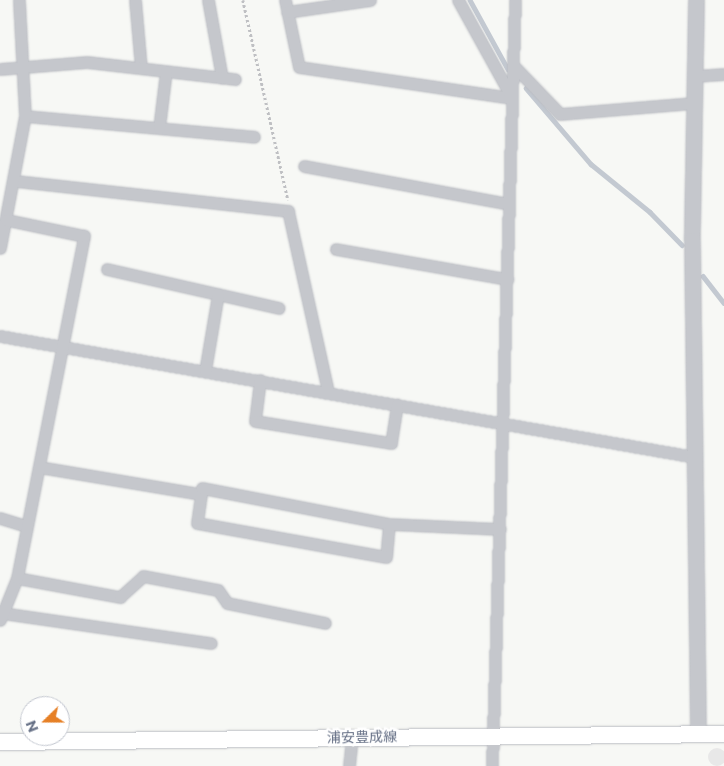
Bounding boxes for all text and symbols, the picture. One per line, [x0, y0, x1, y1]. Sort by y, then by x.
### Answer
north arrow [20, 696, 70, 746]
text: N [22, 718, 42, 735]
street label: 浦安豊成線 [327, 728, 397, 746]

